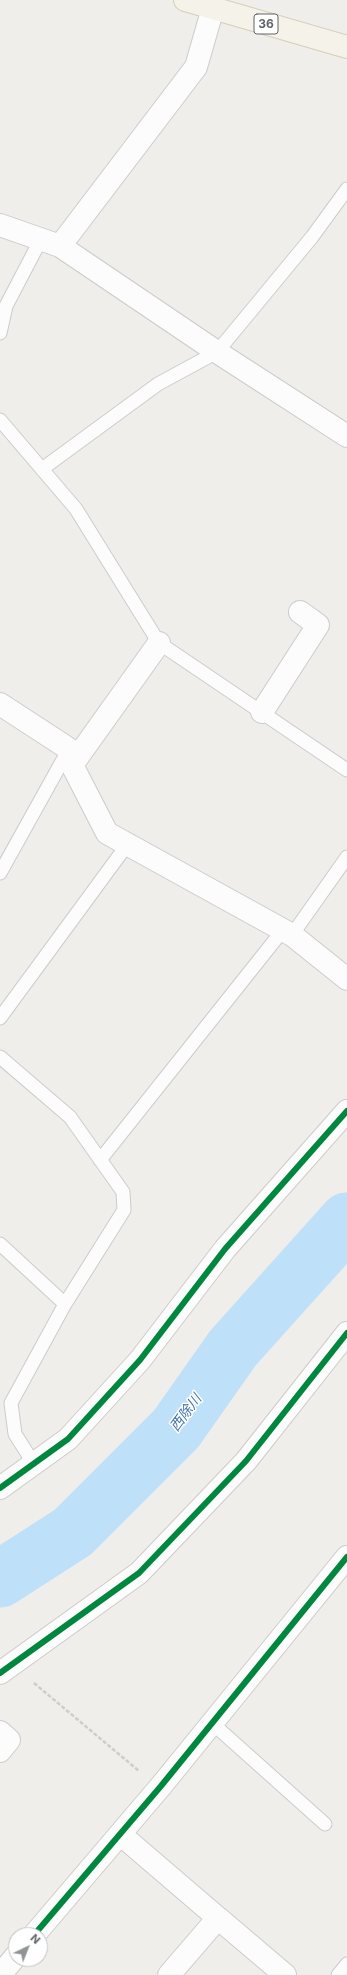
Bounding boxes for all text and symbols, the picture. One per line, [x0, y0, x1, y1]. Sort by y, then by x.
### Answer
road number: 36 [254, 14, 278, 34]
water label: 西除川 [167, 1391, 205, 1435]
north arrow [8, 1927, 48, 1967]
text: N [28, 1931, 43, 1947]

